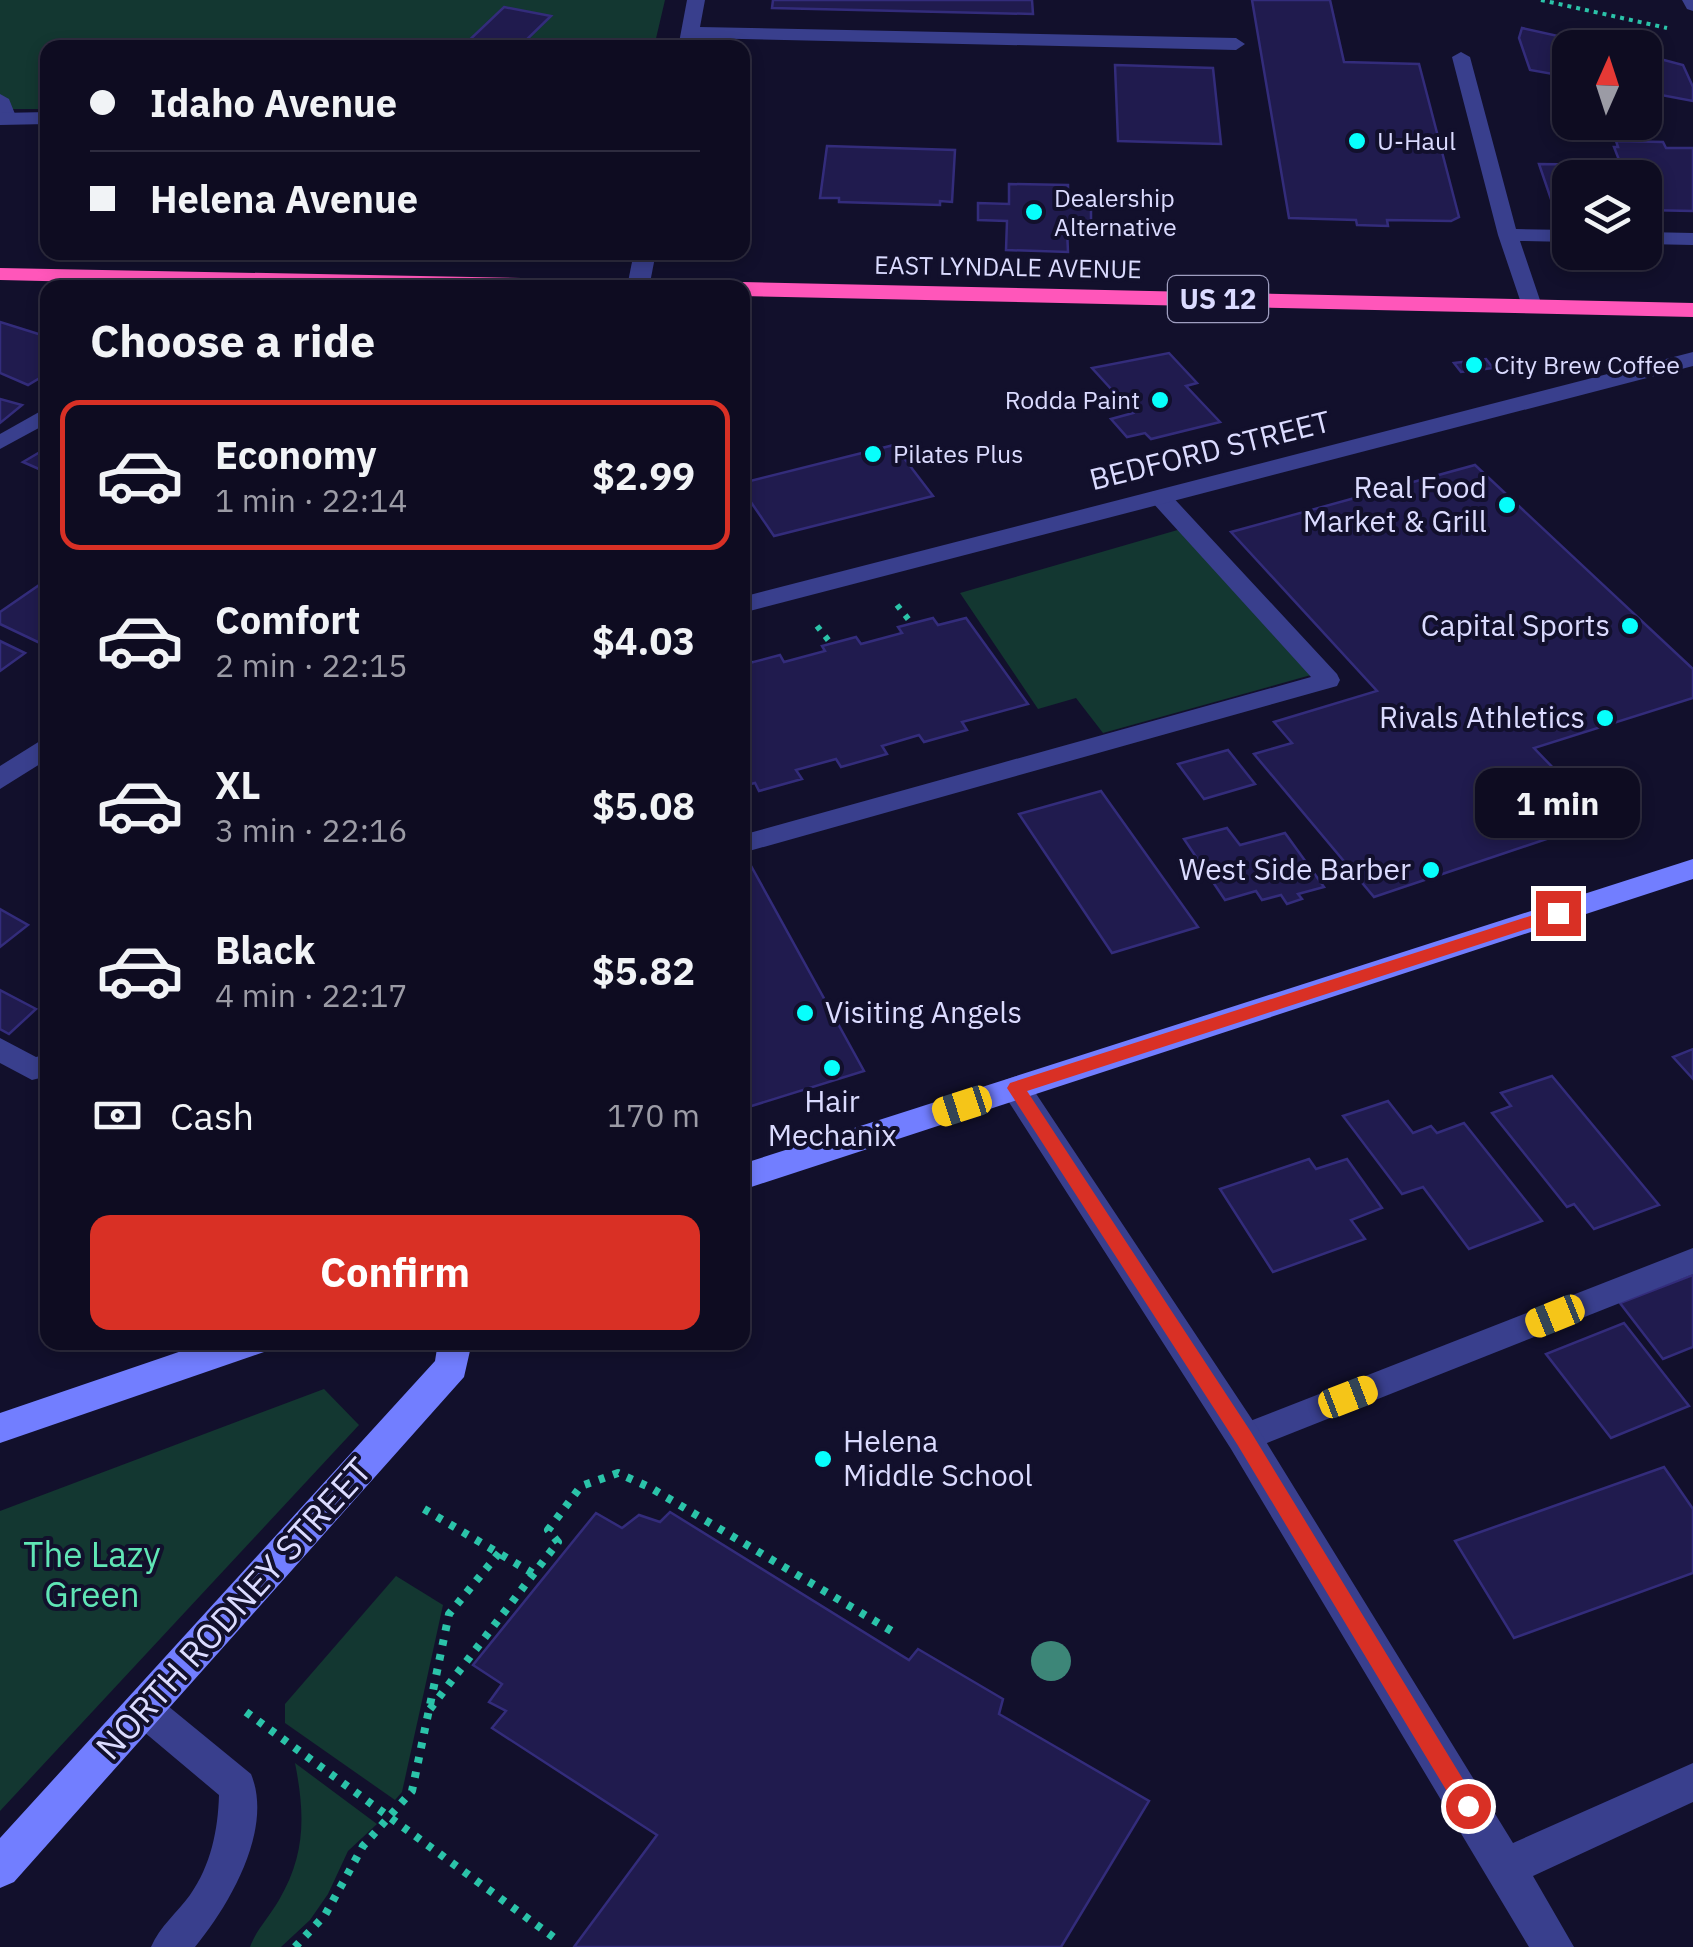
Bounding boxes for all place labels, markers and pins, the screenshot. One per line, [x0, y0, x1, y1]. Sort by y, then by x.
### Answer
place label: U-Haul [1377, 124, 1456, 157]
marker: U-Haul [1346, 130, 1368, 152]
place label: Dealership Alternative [1054, 181, 1177, 243]
marker: Dealership Alternative [1023, 201, 1045, 223]
place label: City Brew Coffee [1494, 348, 1680, 381]
marker: City Brew Coffee [1463, 354, 1485, 376]
place label: Rodda Paint [1005, 383, 1140, 416]
marker: Rodda Paint [1149, 389, 1171, 411]
place label: Pilates Plus [893, 437, 1023, 470]
marker: Pilates Plus [862, 443, 884, 465]
place label: Real Food Market & Grill [1303, 467, 1487, 540]
marker: Real Food Market & Grill [1496, 494, 1518, 516]
place label: Capital Sports [1421, 605, 1610, 644]
marker: Capital Sports [1619, 615, 1641, 637]
place label: Rivals Athletics [1379, 697, 1585, 736]
marker: Rivals Athletics [1594, 707, 1616, 729]
place label: West Side Barber [1179, 849, 1411, 888]
marker: West Side Barber [1420, 859, 1442, 881]
place label: Visiting Angels [825, 992, 1022, 1031]
marker: Visiting Angels [794, 1002, 816, 1024]
marker: Hair Mechanix [821, 1057, 843, 1079]
place label: Hair Mechanix [768, 1081, 896, 1154]
place label: Helena Middle School [843, 1421, 1033, 1494]
marker: Helena Middle School [812, 1448, 834, 1470]

